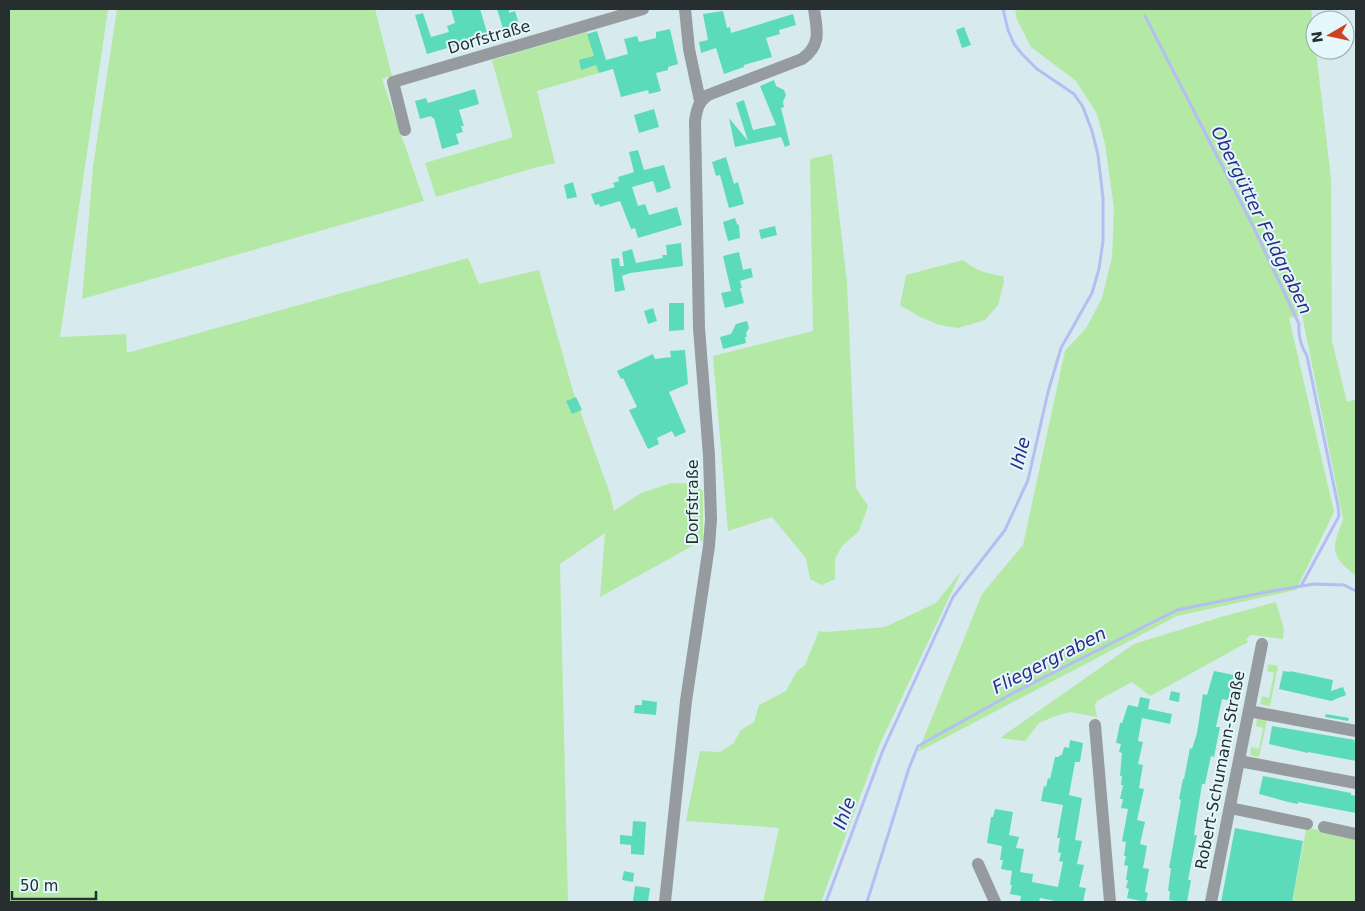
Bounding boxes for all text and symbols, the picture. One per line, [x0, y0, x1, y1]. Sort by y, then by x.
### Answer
north arrow [1305, 10, 1355, 60]
street label: Dorfstraße [445, 16, 533, 58]
text: N [1308, 30, 1326, 44]
water label: Obergütter Feldgraben [1207, 122, 1317, 318]
water label: Ihle [1006, 435, 1034, 471]
street label: Dorfstraße [683, 459, 702, 545]
water label: Fliegergraben [988, 622, 1110, 698]
street label: Robert-Schumann-Straße [1191, 669, 1249, 871]
water label: Ihle [829, 794, 859, 832]
scale bar [12, 868, 96, 900]
text: 50 m [20, 877, 58, 895]

